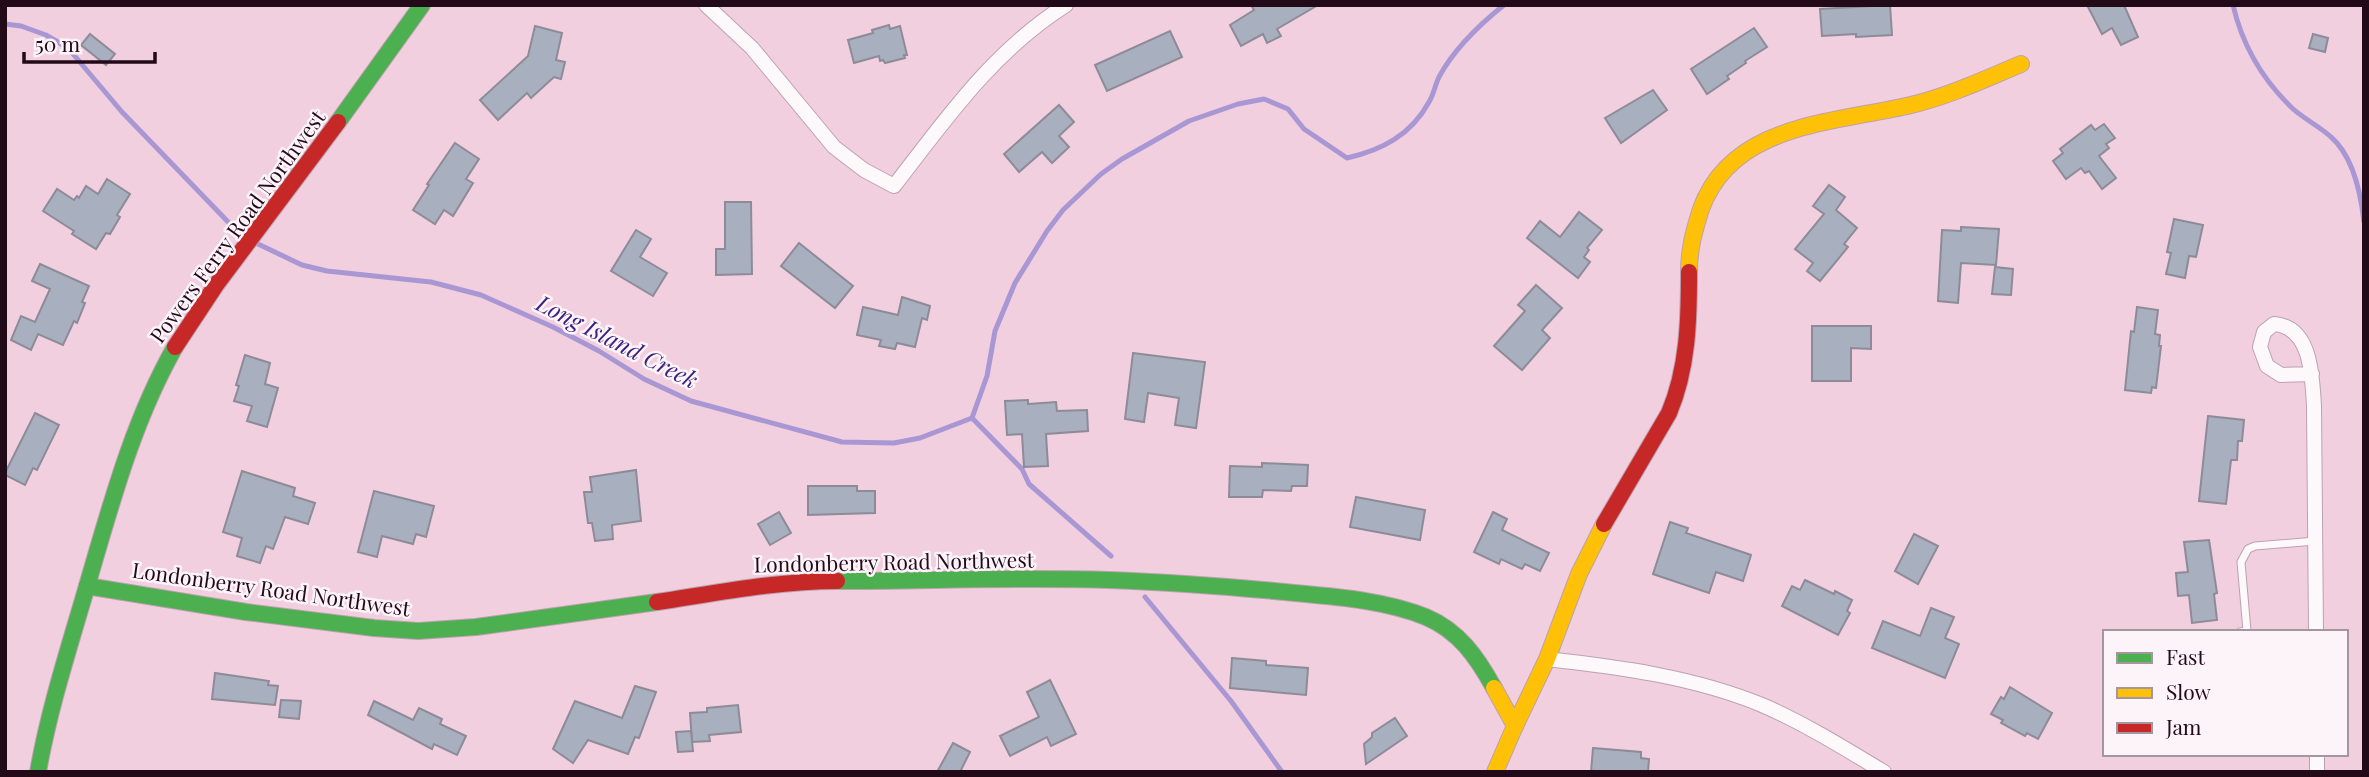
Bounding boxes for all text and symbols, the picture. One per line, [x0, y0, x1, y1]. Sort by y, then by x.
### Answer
scale bar [24, 21, 156, 65]
text: 50 m [35, 29, 81, 57]
street label: Powers Ferry Road Northwest [142, 103, 331, 348]
water label: Long Island Creek [531, 286, 704, 395]
street label: Londonberry Road Northwest [754, 545, 1035, 577]
street label: Londonberry Road Northwest [131, 555, 413, 621]
legend [2103, 630, 2348, 756]
text: Fast [2166, 642, 2205, 670]
text: Slow [2166, 677, 2211, 705]
text: Jam [2165, 712, 2202, 740]

